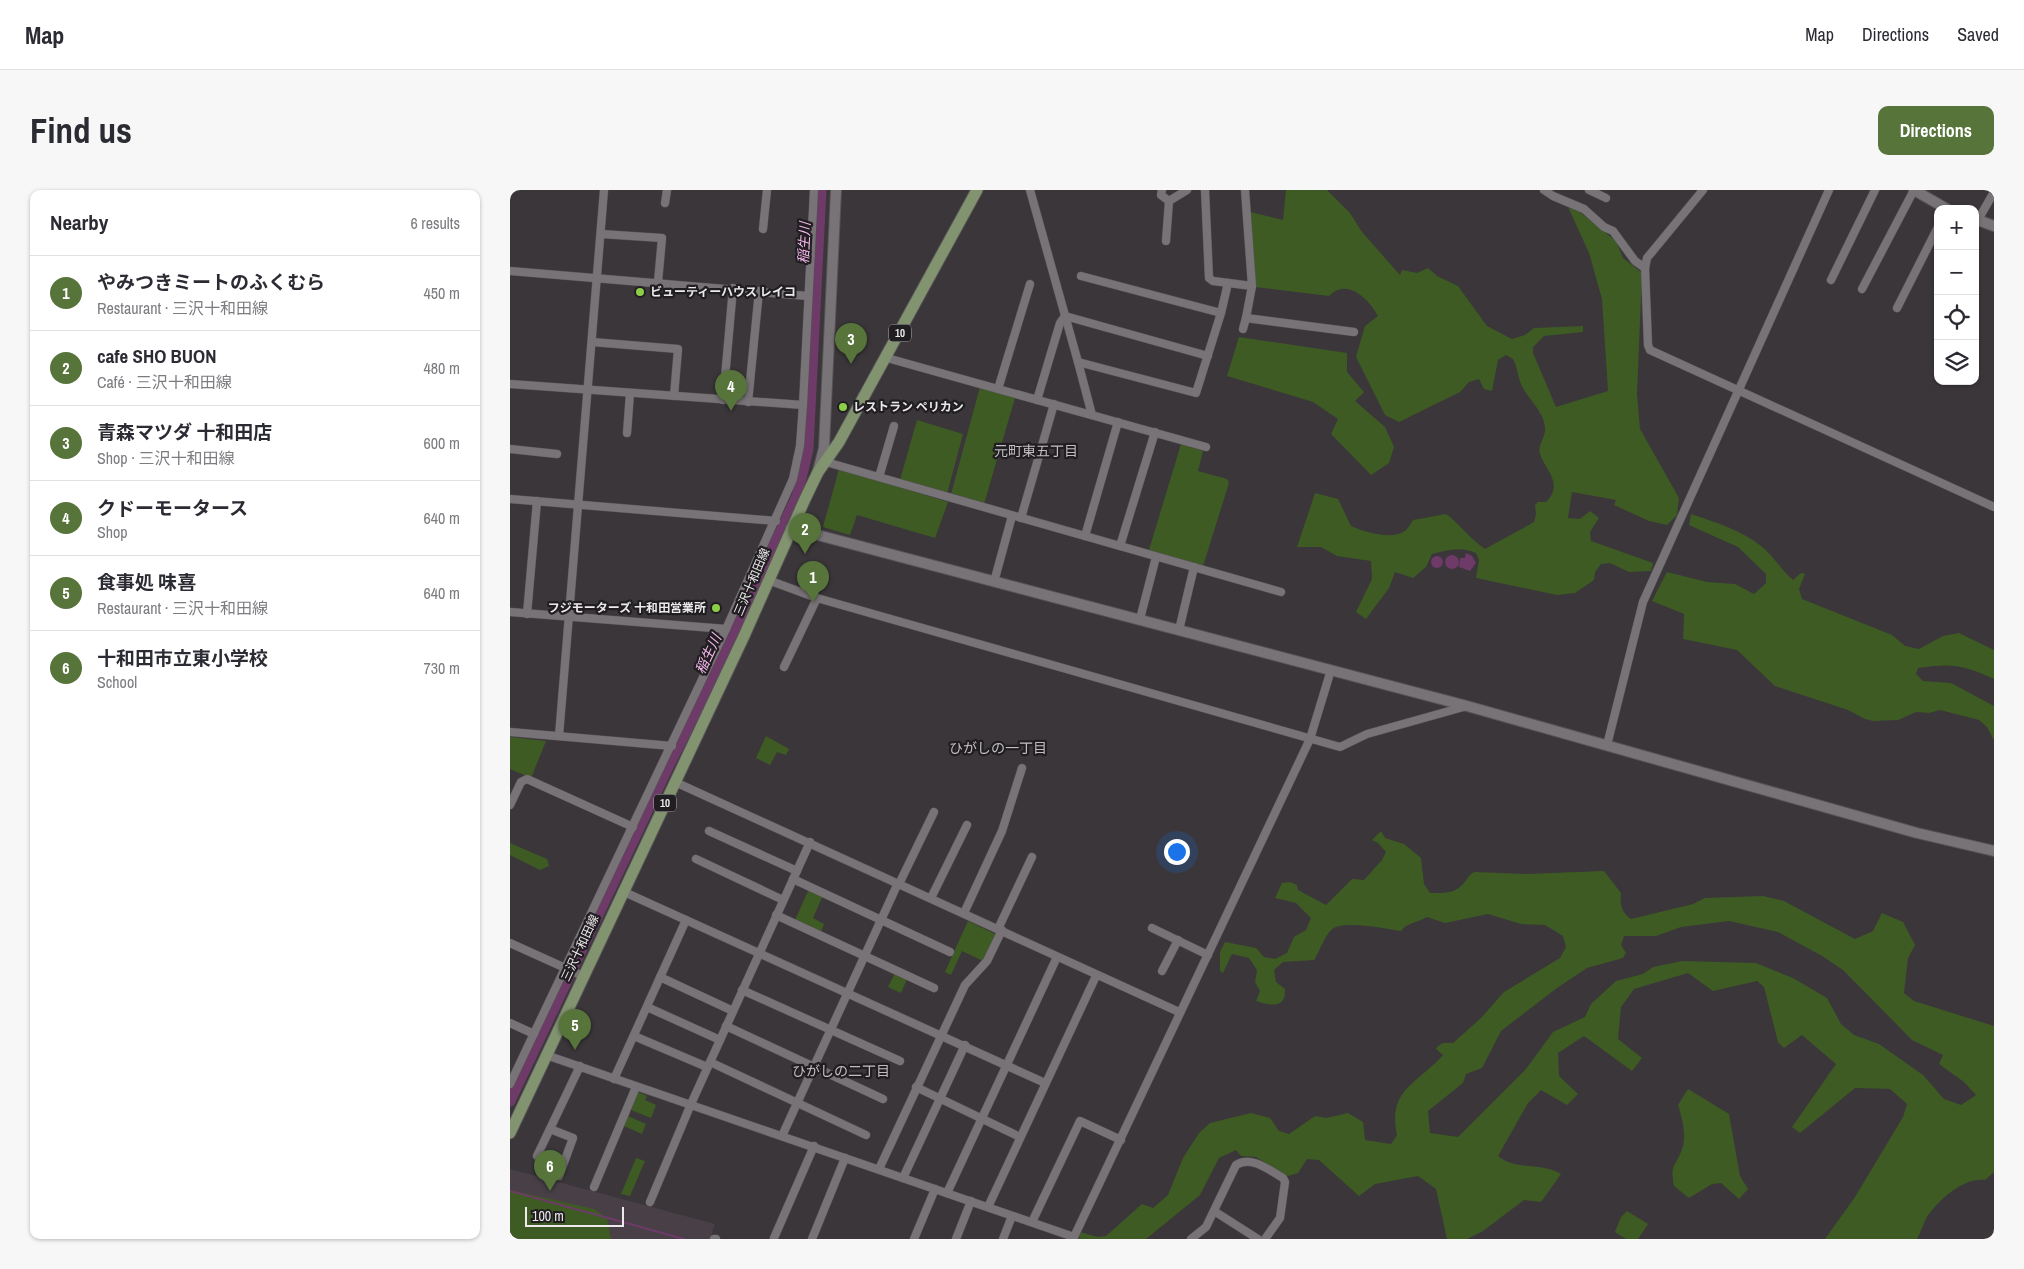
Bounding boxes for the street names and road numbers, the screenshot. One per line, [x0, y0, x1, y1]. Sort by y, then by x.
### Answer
road number: 10 [889, 324, 911, 342]
street label: 三沢十和田線 [731, 546, 773, 618]
road number: 10 [654, 794, 676, 812]
street label: 三沢十和田線 [558, 912, 602, 984]

